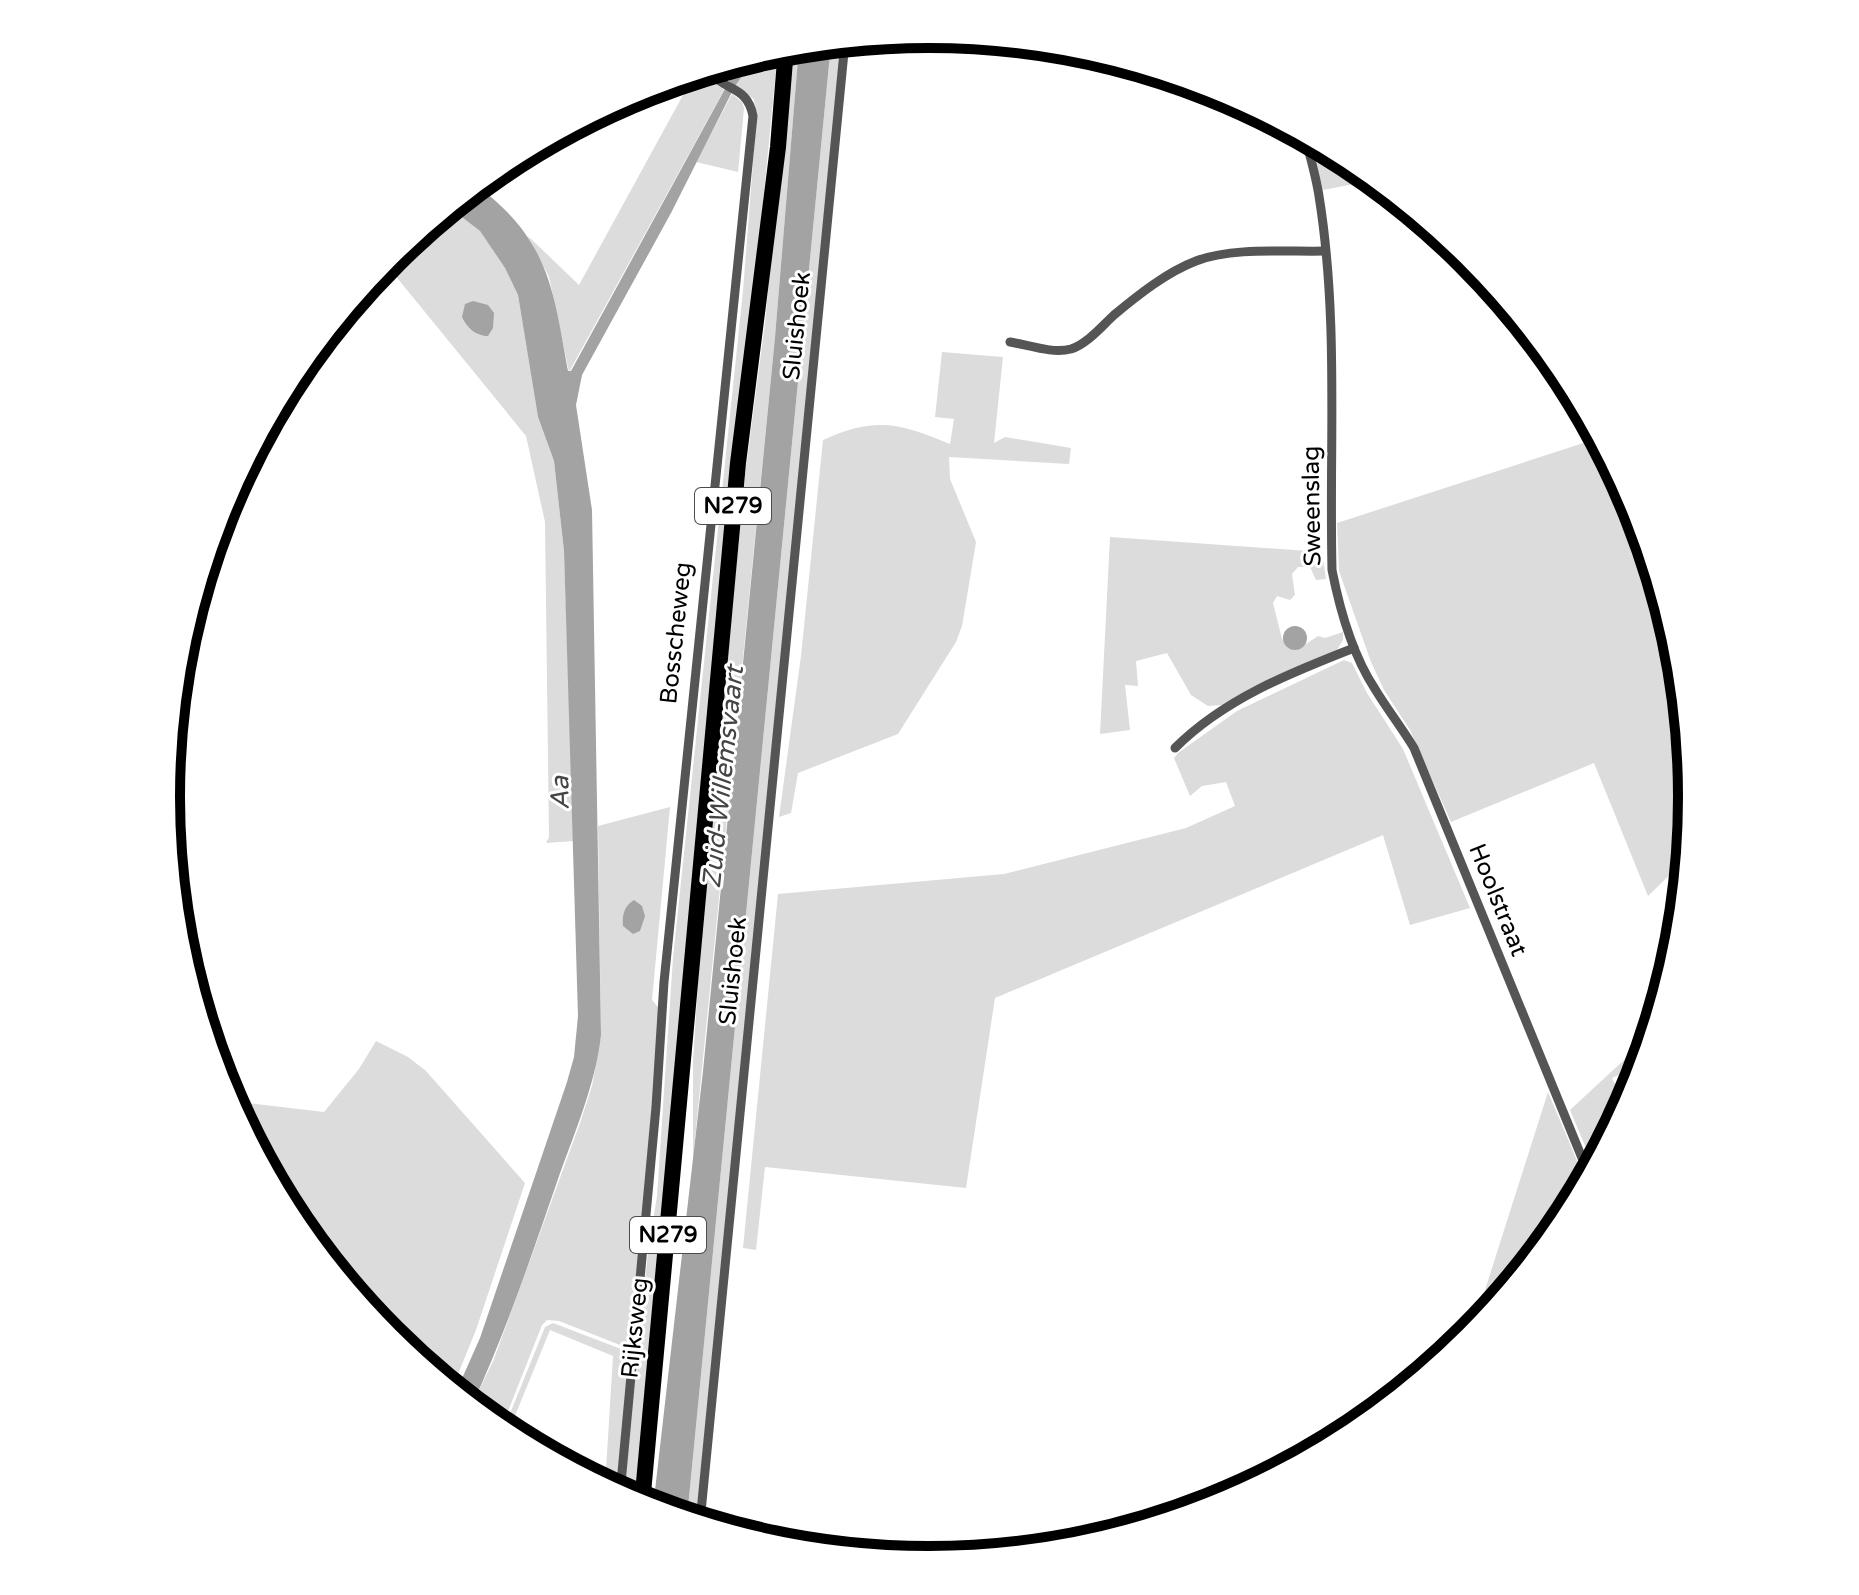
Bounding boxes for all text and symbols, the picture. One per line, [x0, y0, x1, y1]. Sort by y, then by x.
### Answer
street label: Sluishoek [777, 271, 817, 381]
street label: Sweenslag [1296, 445, 1328, 567]
road number: N279 [695, 488, 771, 524]
street label: Bosscheweg [654, 561, 698, 705]
water label: Zuid-Willemsvaart [696, 661, 750, 890]
water label: Aa [544, 774, 576, 810]
street label: Hoolstraat [1462, 840, 1534, 960]
street label: Sluishoek [713, 916, 753, 1026]
road number: N279 [630, 1217, 706, 1253]
street label: Rijksweg [615, 1276, 655, 1380]

